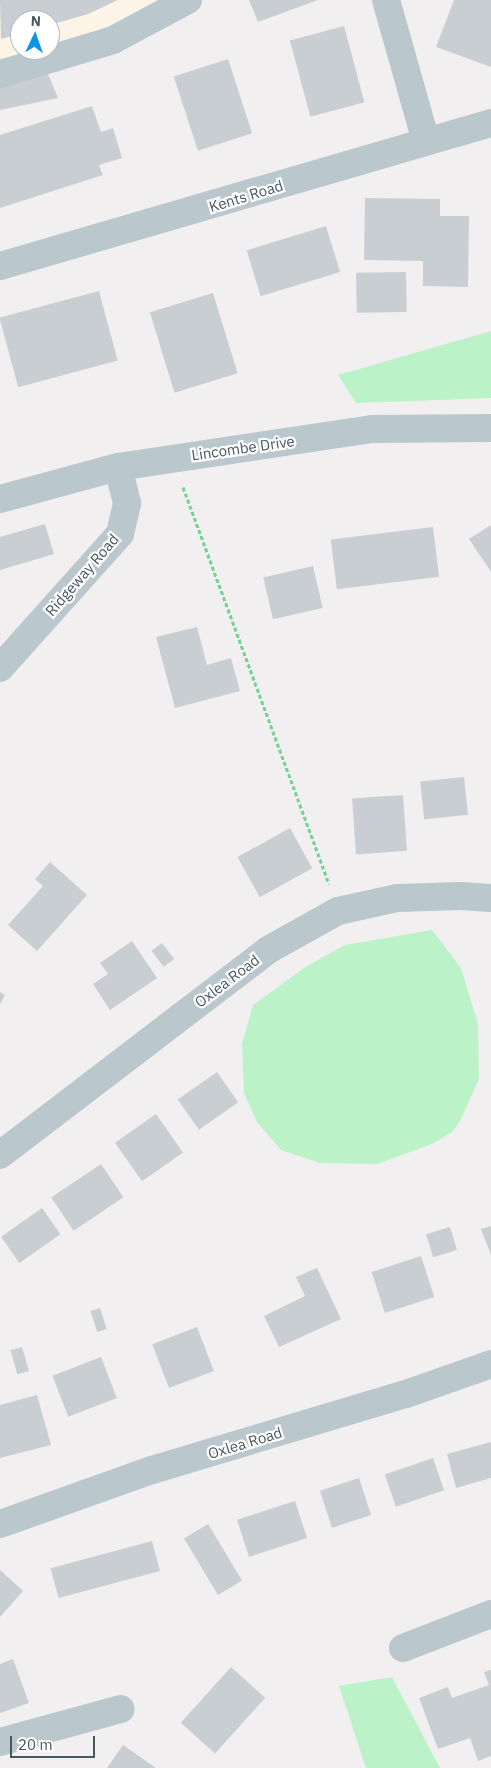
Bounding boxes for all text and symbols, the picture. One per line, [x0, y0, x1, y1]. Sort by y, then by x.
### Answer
north arrow [10, 10, 60, 60]
text: N [30, 12, 41, 30]
street label: Kents Road [207, 176, 285, 216]
street label: Lincombe Drive [190, 432, 296, 464]
street label: Ridgeway Road [41, 530, 123, 620]
street label: Oxlea Road [191, 951, 263, 1011]
street label: Oxlea Road [206, 1423, 284, 1463]
scale bar [12, 1726, 98, 1758]
text: 20 m [18, 1735, 53, 1754]

